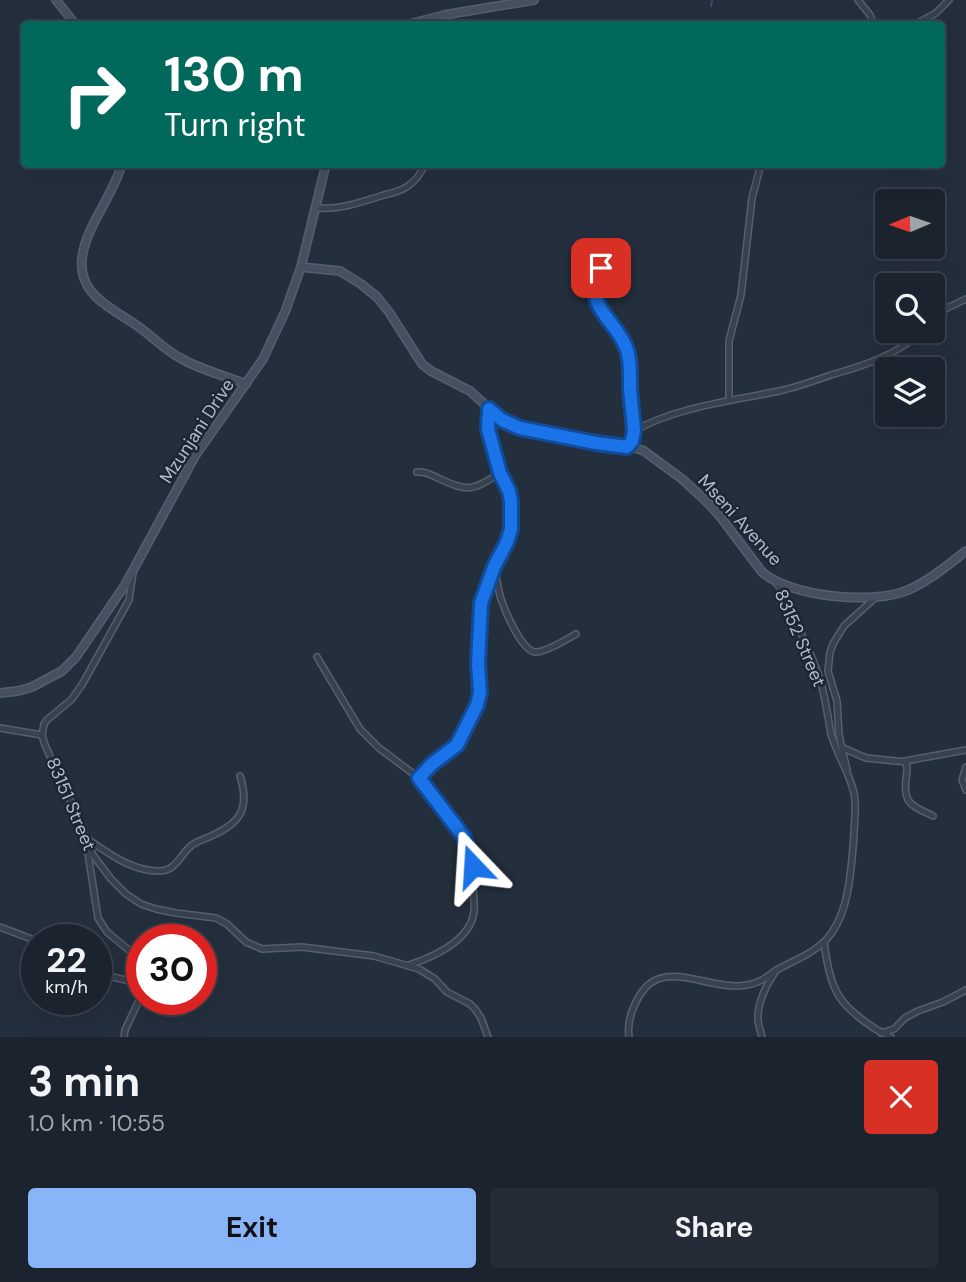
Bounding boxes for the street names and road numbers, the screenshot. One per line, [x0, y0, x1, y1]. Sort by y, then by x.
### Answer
street label: Mzunjani Drive [154, 374, 240, 488]
street label: Mseni Avenue [693, 469, 787, 571]
street label: 83152 Street [769, 586, 831, 690]
street label: 83151 Street [41, 754, 101, 854]

